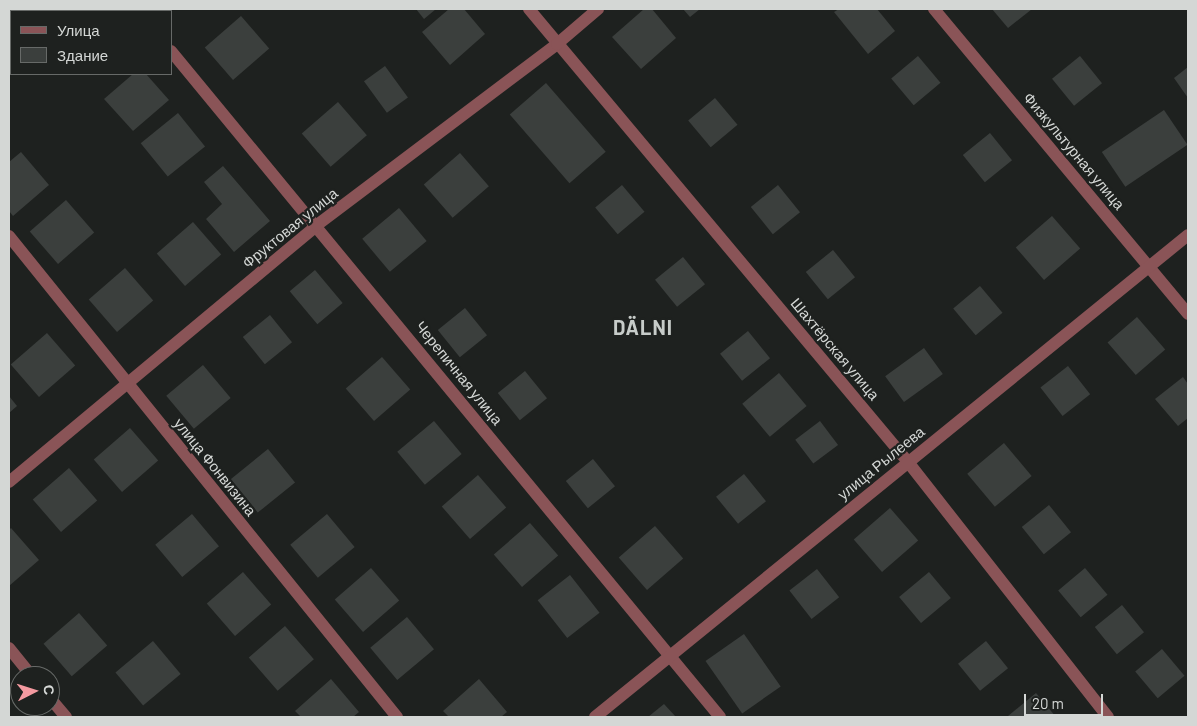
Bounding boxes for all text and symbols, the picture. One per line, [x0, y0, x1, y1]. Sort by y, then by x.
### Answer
legend [10, 10, 172, 75]
text: Улица [57, 21, 100, 39]
text: Здание [57, 46, 108, 64]
street label: Физкультурная улица [1020, 89, 1128, 213]
street label: Фруктовая улица [239, 184, 341, 272]
street label: Шахтёрская улица [787, 294, 883, 404]
district label: DÄLNI [612, 315, 674, 339]
street label: Черепичная улица [412, 317, 506, 429]
street label: улица Фонвизина [170, 415, 260, 519]
street label: улица Рылеева [834, 422, 928, 504]
north arrow [10, 666, 60, 716]
text: С [41, 684, 58, 696]
scale bar [1027, 684, 1106, 716]
text: 20 m [1032, 694, 1064, 712]

